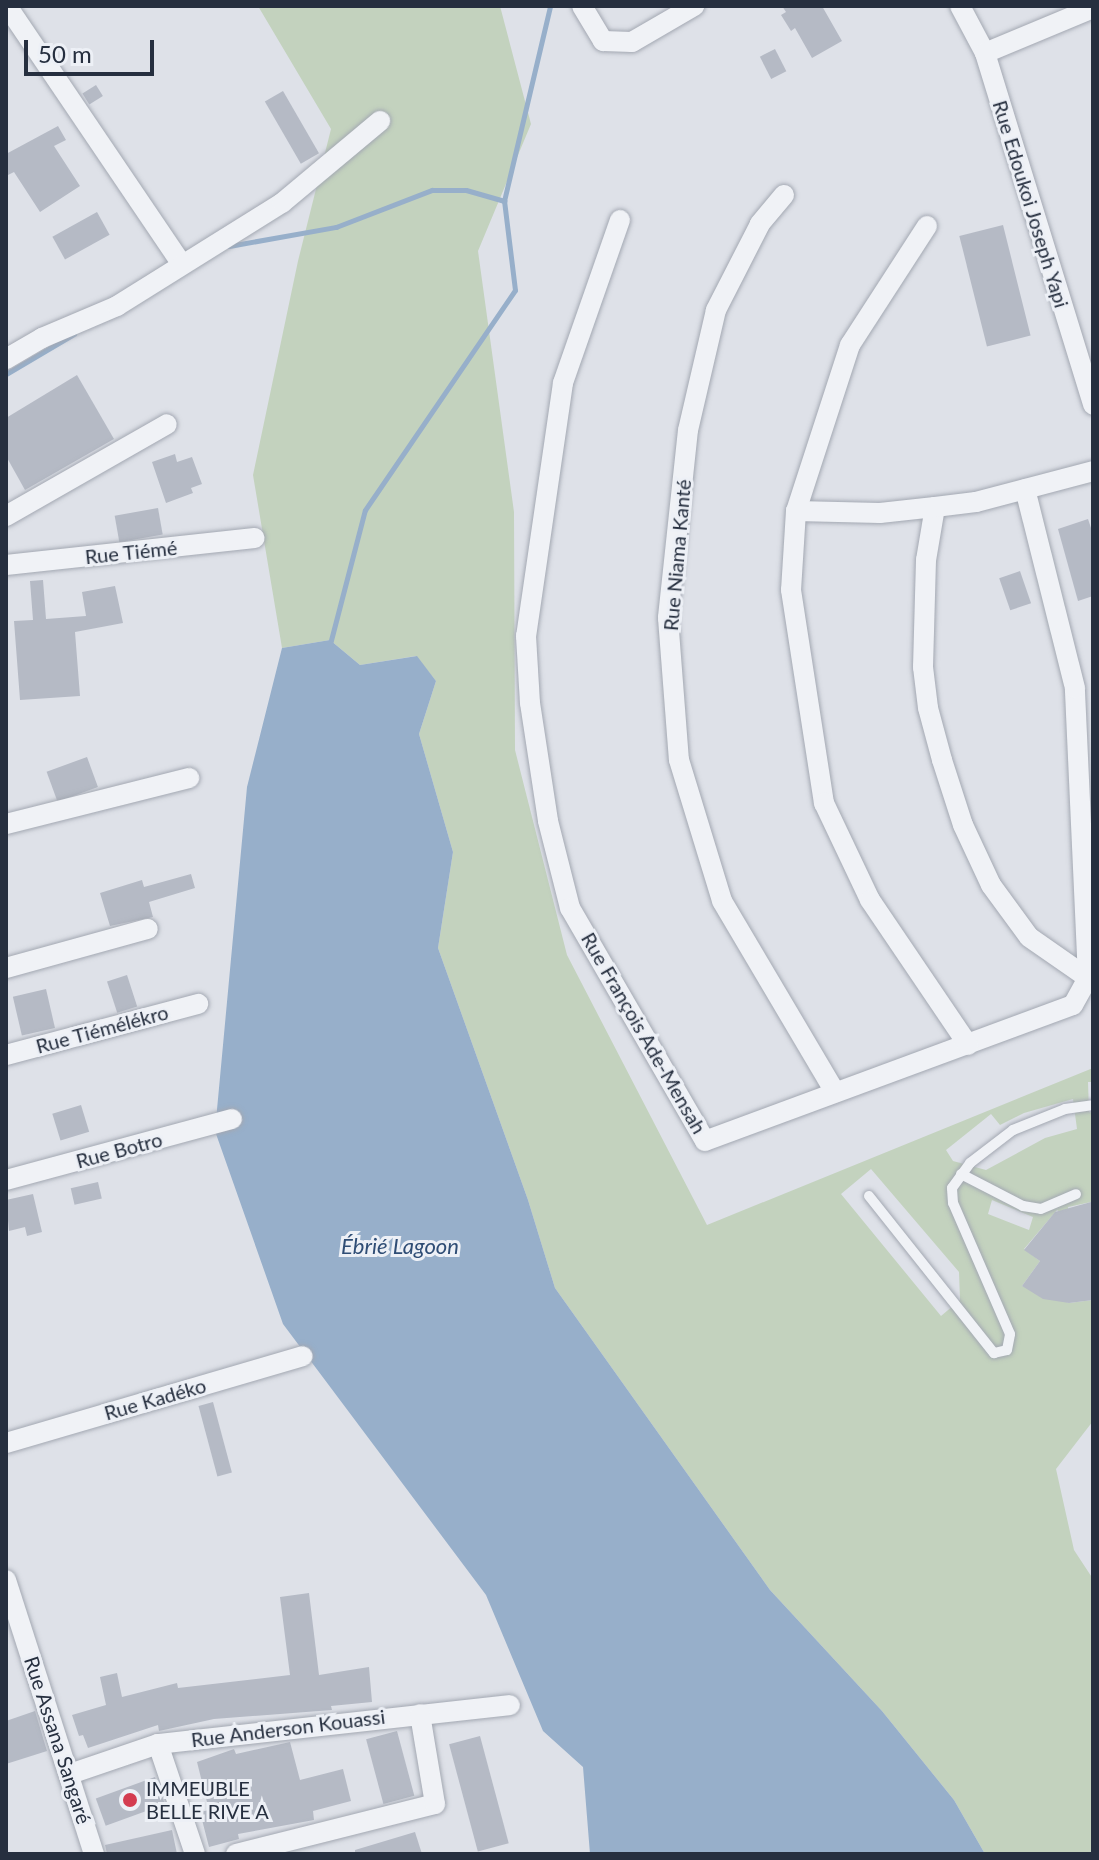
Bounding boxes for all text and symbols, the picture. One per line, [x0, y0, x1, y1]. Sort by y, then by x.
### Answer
scale bar [28, 24, 158, 74]
text: 50 m [38, 39, 92, 68]
street label: Rue Edoukoi Joseph Yapi [988, 97, 1074, 311]
street label: Rue Niama Kanté [658, 478, 696, 632]
street label: Rue Tiémé [83, 535, 179, 569]
street label: Rue François Ade-Mensah [576, 928, 712, 1138]
street label: Rue Tiémélékro [33, 1000, 171, 1058]
street label: Rue Botro [73, 1127, 165, 1173]
water label: Ébrié Lagoon [341, 1233, 459, 1259]
street label: Rue Kadéko [101, 1373, 209, 1425]
street label: Rue Assana Sangaré [19, 1653, 97, 1827]
street label: Rue Anderson Kouassi [189, 1704, 387, 1752]
place label: IMMEUBLE BELLE RIVE A [146, 1776, 270, 1823]
marker: IMMEUBLE BELLE RIVE A [121, 1791, 139, 1809]

